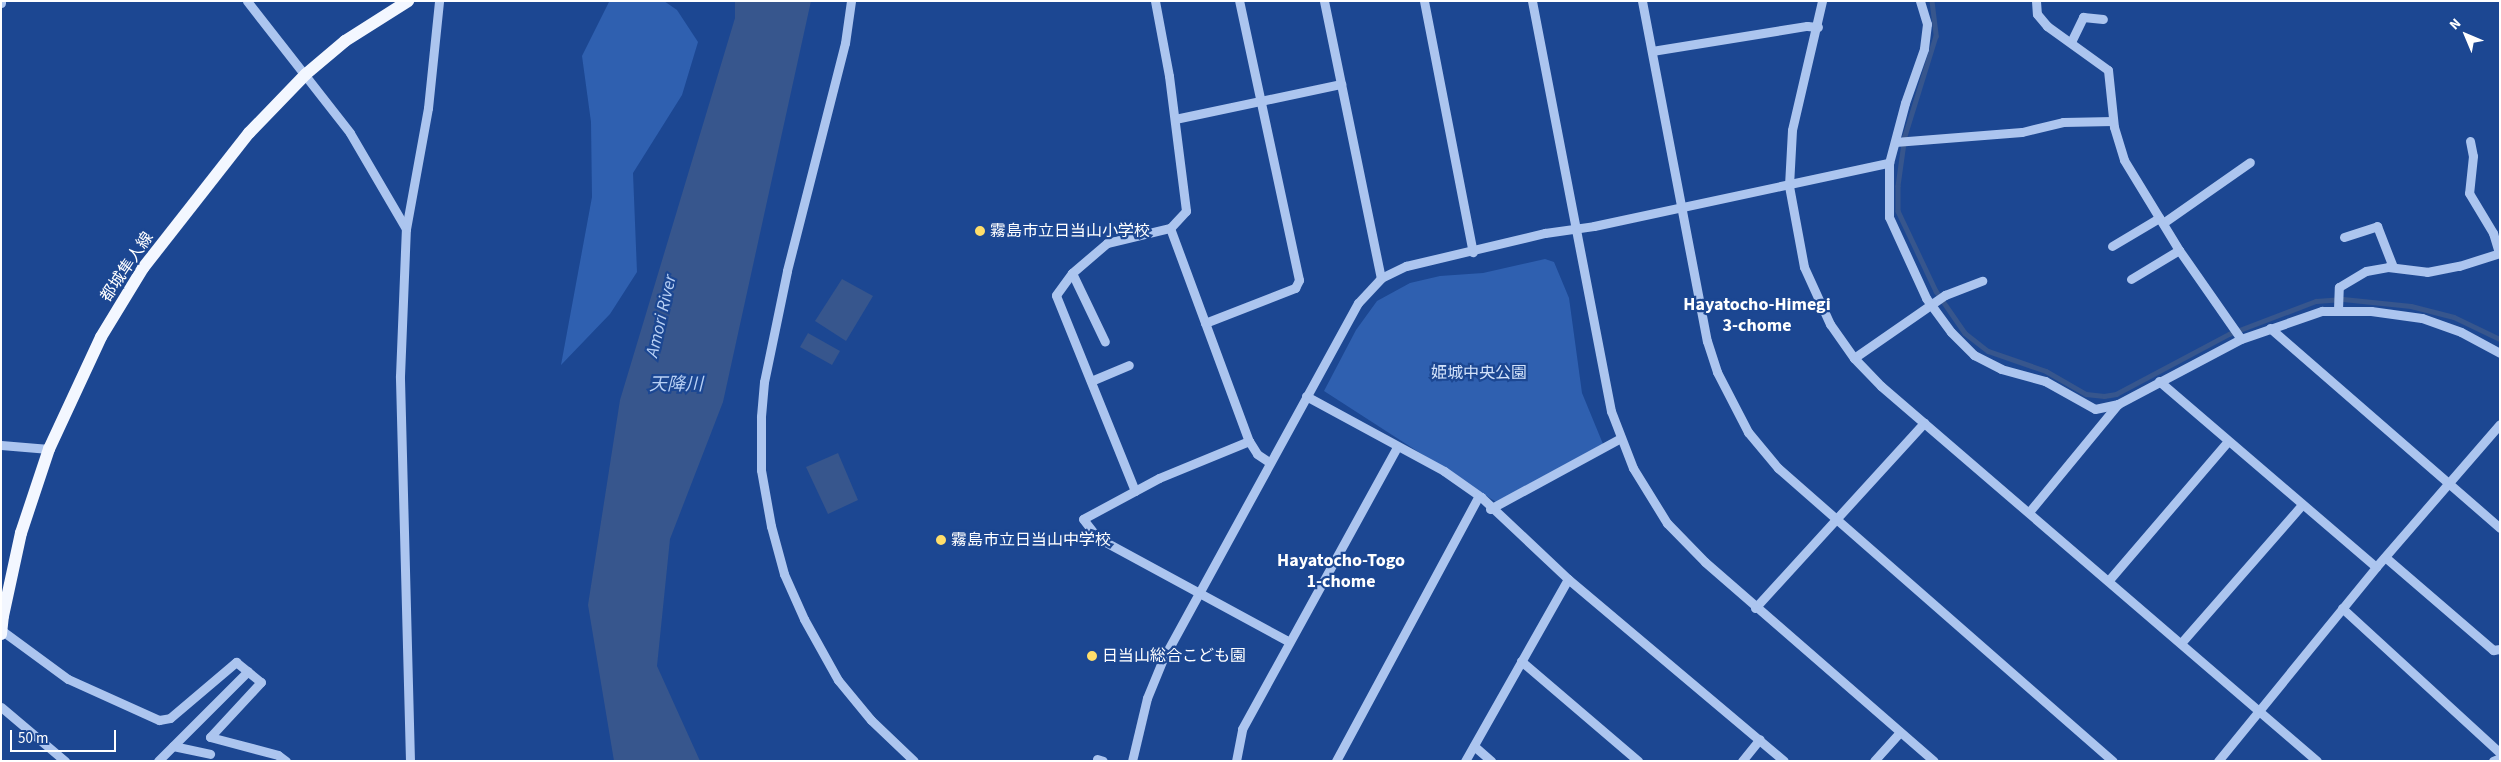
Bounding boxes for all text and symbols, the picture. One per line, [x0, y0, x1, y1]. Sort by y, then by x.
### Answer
north arrow [2441, 10, 2491, 60]
text: N [2445, 14, 2466, 35]
place label: 霧島市立日当山小学校 [990, 221, 1150, 241]
marker: 霧島市立日当山小学校 [974, 225, 986, 237]
street label: 都城隼人線 [97, 228, 157, 306]
water label: Amori River [642, 273, 682, 359]
district label: Hayatocho-Himegi 3-chome [1683, 295, 1831, 338]
park label: 姫城中央公園 [1431, 363, 1527, 383]
water label: 天降川 [649, 374, 703, 396]
place label: 霧島市立日当山中学校 [951, 530, 1111, 550]
marker: 霧島市立日当山中学校 [935, 534, 947, 546]
district label: Hayatocho-Togo 1-chome [1277, 551, 1405, 594]
place label: 日当山総合こども園 [1102, 646, 1246, 666]
marker: 日当山総合こども園 [1086, 650, 1098, 662]
scale bar [12, 720, 119, 752]
text: 50 m [18, 728, 48, 749]

